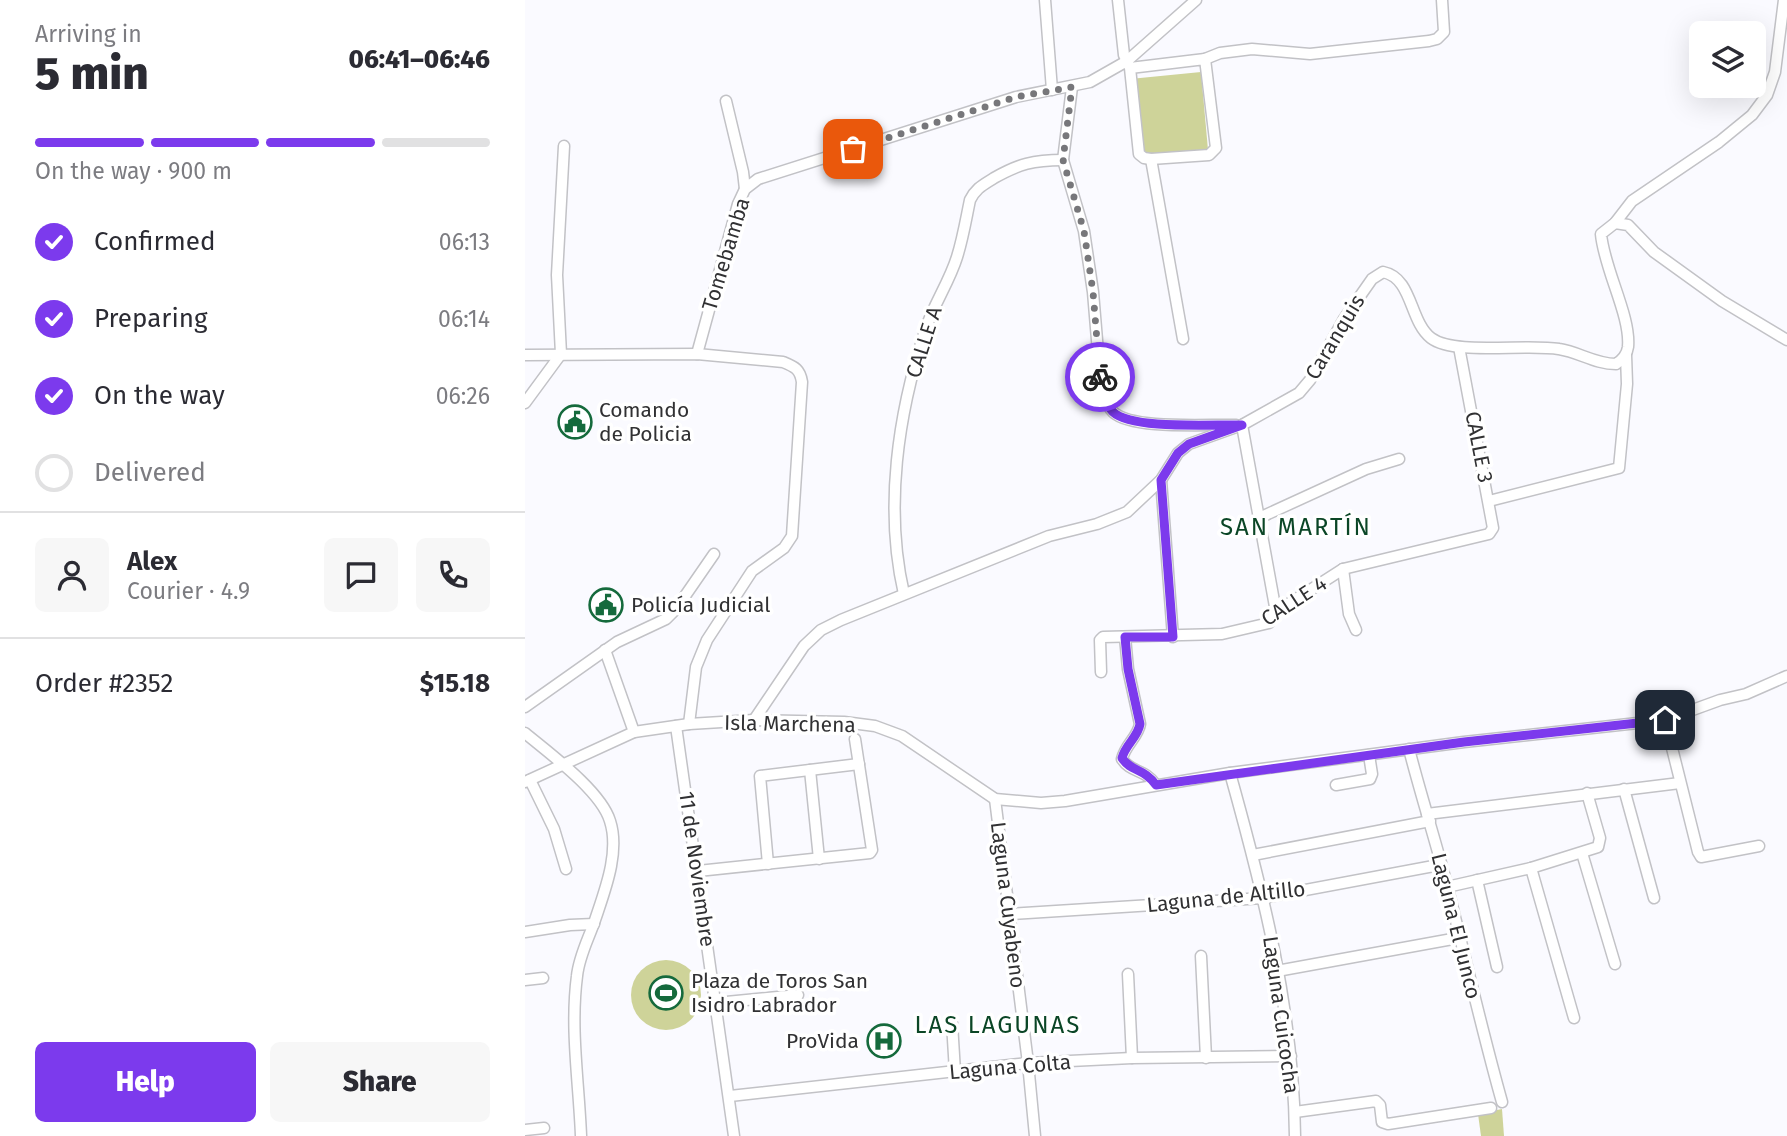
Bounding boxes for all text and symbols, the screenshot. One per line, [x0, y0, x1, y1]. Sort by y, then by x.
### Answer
text: Arriving in [35, 20, 142, 48]
map controls [1689, 21, 1766, 98]
button: layers [1689, 21, 1766, 98]
text: 06:41–06:46 [348, 44, 490, 75]
text: 5 min [35, 46, 149, 101]
pin [823, 119, 883, 179]
icon: bag [834, 130, 872, 168]
text: On the way · 900 m [35, 157, 232, 185]
street label: Tomebamba [696, 194, 756, 314]
icon: check [35, 223, 73, 261]
text: Confirmed [94, 226, 215, 257]
text: 06:13 [439, 228, 490, 256]
street label: Caranquis [1299, 290, 1371, 384]
icon: check [35, 300, 73, 338]
text: Preparing [94, 303, 207, 334]
street label: CALLE A [900, 303, 948, 381]
text: 06:14 [438, 305, 490, 333]
courier [1065, 342, 1135, 412]
icon: bike [1081, 358, 1119, 396]
icon: check [35, 377, 73, 415]
text: On the way [94, 380, 225, 411]
text: 06:26 [436, 382, 490, 410]
place label: Comando de Policia [599, 397, 692, 447]
public building icon: Comando de Policia [556, 403, 594, 441]
street label: CALLE 3 [1459, 409, 1499, 485]
text: Delivered [94, 457, 206, 488]
district label: SAN MARTÍN [1220, 512, 1372, 541]
button: person [35, 538, 109, 612]
button: chat [324, 538, 398, 612]
button: phone [416, 538, 490, 612]
text: Alex [127, 546, 177, 577]
street label: CALLE 4 [1256, 570, 1332, 632]
text: Courier · 4.9 [127, 577, 250, 605]
public building icon: Policía Judicial [587, 586, 625, 624]
place label: Policía Judicial [631, 592, 770, 618]
text: Order #2352 [35, 668, 173, 699]
text: $15.18 [420, 668, 490, 699]
pin [1635, 690, 1695, 750]
icon: home [1646, 701, 1684, 739]
street label: Isla Marchena [724, 710, 856, 738]
street label: 11 de Noviembre [673, 790, 721, 948]
street label: Laguna Cuyabeno [985, 820, 1031, 990]
street label: Laguna El Junco [1425, 850, 1487, 1002]
street label: Laguna de Altillo [1145, 876, 1307, 918]
street label: Laguna Cuicocha [1257, 935, 1305, 1095]
place label: Plaza de Toros San Isidro Labrador [691, 968, 868, 1018]
sports icon: Plaza de Toros San Isidro Labrador [647, 974, 685, 1012]
district label: LAS LAGUNAS [915, 1011, 1081, 1039]
hospital icon: ProVida [865, 1022, 903, 1060]
place label: ProVida [786, 1028, 859, 1054]
button: Help [35, 1042, 256, 1122]
button: Share [270, 1042, 490, 1122]
street label: Laguna Colta [948, 1049, 1072, 1085]

